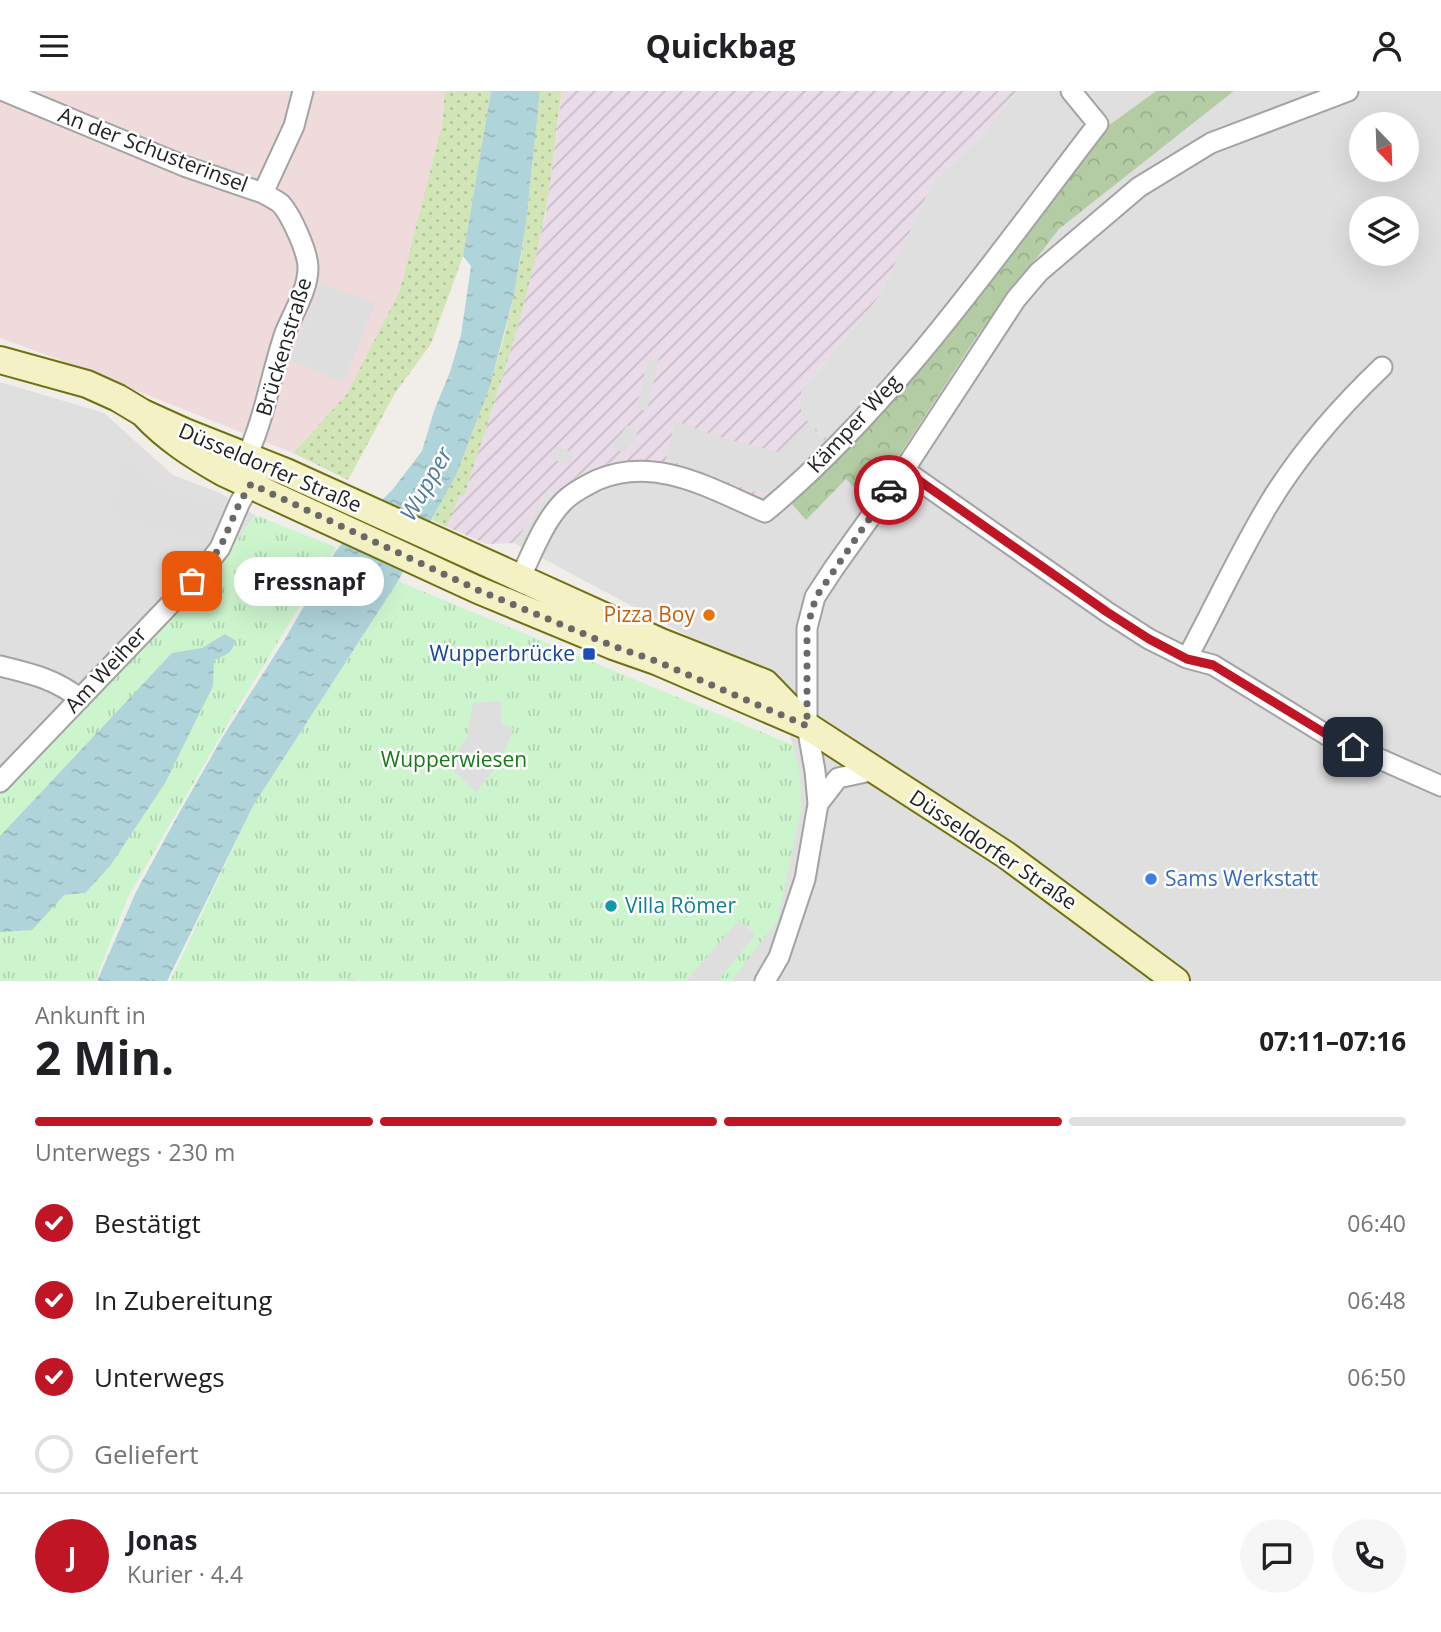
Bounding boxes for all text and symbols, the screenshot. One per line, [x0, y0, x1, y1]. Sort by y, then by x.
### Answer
text: Quickbag [645, 24, 796, 67]
icon: menu [35, 27, 73, 65]
icon: person [1368, 27, 1406, 65]
street label: An der Schusterinsel [55, 100, 252, 198]
north arrow [1349, 112, 1419, 182]
map controls [1349, 112, 1419, 266]
button: layers [1349, 196, 1419, 266]
street label: Brückenstraße [249, 274, 317, 419]
street label: Kämper Weg [800, 368, 906, 479]
street label: Düsseldorfer Straße [175, 416, 366, 518]
water label: Wupper [391, 440, 459, 526]
courier [854, 455, 924, 525]
icon: car [870, 471, 908, 509]
pin [162, 551, 222, 611]
callout: Fressnapf [234, 557, 384, 605]
icon: bag [173, 562, 211, 600]
text: Fressnapf [253, 565, 365, 597]
place label: Pizza Boy [604, 600, 695, 628]
marker: Pizza Boy [701, 607, 717, 623]
street label: Am Weiher [58, 620, 153, 718]
place label: Wupperbrücke [429, 639, 575, 667]
marker: Wupperbrücke [581, 646, 597, 662]
pin [1323, 717, 1383, 777]
icon: home [1334, 728, 1372, 766]
park label: Wupperwiesen [381, 745, 527, 773]
street label: Düsseldorfer Straße [904, 783, 1083, 916]
place label: Sams Werkstatt [1165, 864, 1318, 892]
marker: Sams Werkstatt [1143, 871, 1159, 887]
place label: Villa Römer [625, 891, 736, 919]
marker: Villa Römer [603, 898, 619, 914]
text: Ankunft in [35, 999, 146, 1031]
text: 07:11–07:16 [1259, 1023, 1406, 1059]
text: 2 Min. [35, 1026, 174, 1088]
text: Unterwegs · 230 m [35, 1136, 235, 1168]
icon: check [35, 1204, 73, 1242]
text: Bestätigt [94, 1205, 201, 1241]
text: 06:40 [1347, 1207, 1406, 1239]
icon: check [35, 1281, 73, 1319]
text: In Zubereitung [94, 1282, 272, 1318]
text: 06:48 [1347, 1284, 1406, 1316]
icon: check [35, 1358, 73, 1396]
text: Unterwegs [94, 1359, 225, 1395]
text: 06:50 [1347, 1361, 1406, 1393]
text: Geliefert [94, 1436, 198, 1472]
button: chat [1240, 1519, 1314, 1593]
button: phone [1332, 1519, 1406, 1593]
text: Jonas [127, 1522, 197, 1558]
text: J [68, 1538, 76, 1574]
text: Kurier · 4.4 [127, 1558, 243, 1590]

